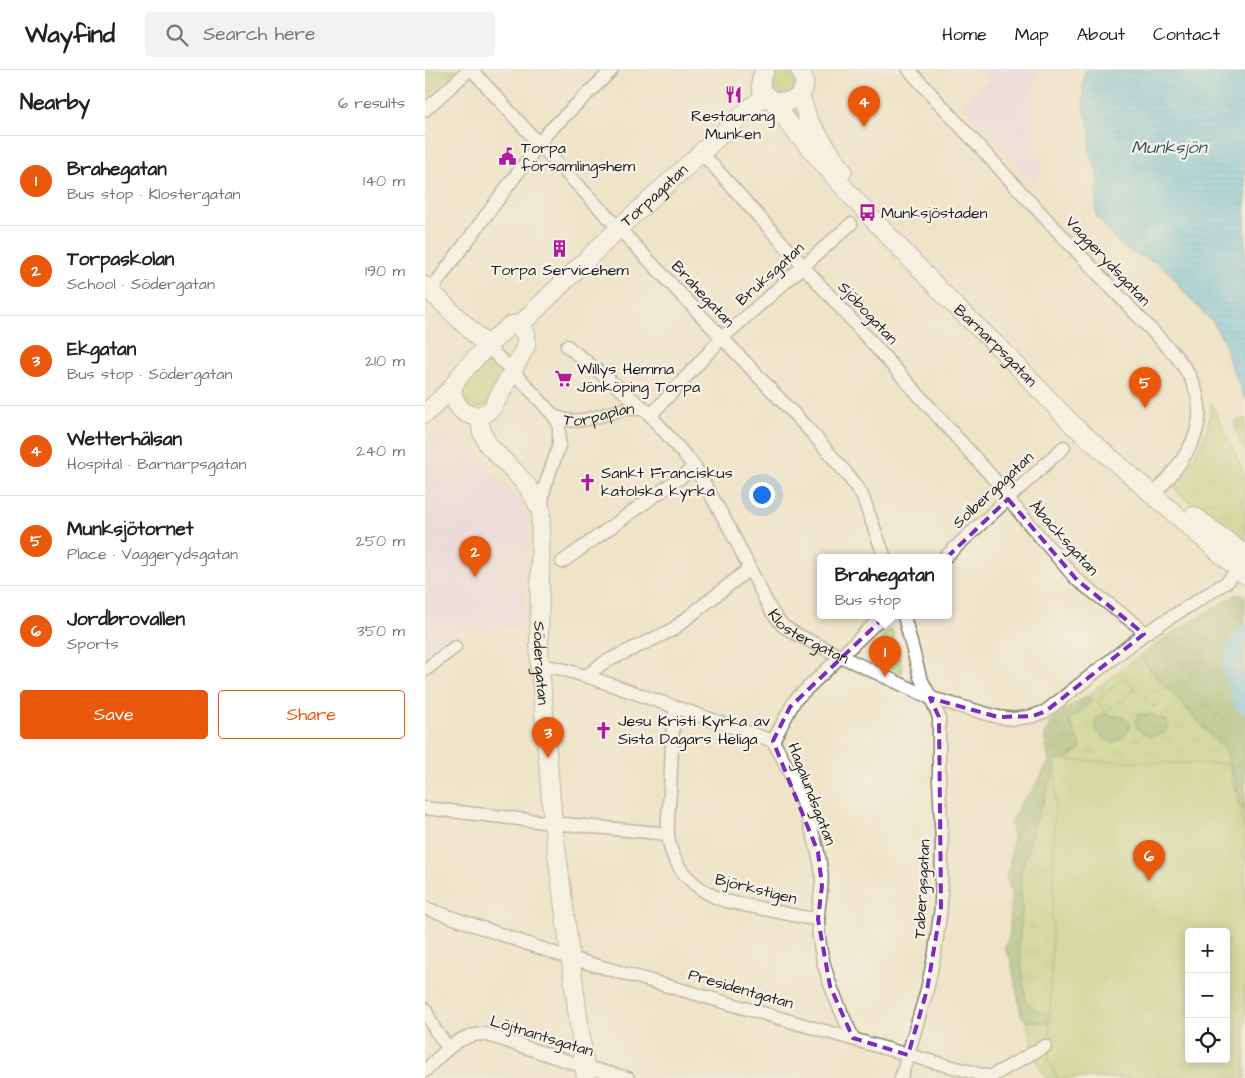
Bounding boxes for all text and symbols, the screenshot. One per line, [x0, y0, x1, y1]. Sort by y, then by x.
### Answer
search box [145, 12, 495, 57]
text: Wayfind [25, 18, 115, 52]
icon: search [163, 21, 191, 49]
text: Search here [203, 21, 315, 48]
text: Home [942, 22, 987, 47]
text: Map [1015, 22, 1049, 47]
text: About [1077, 22, 1125, 47]
text: Contact [1153, 22, 1220, 47]
restaurant icon: Restaurang Munken [723, 84, 743, 104]
pin: 4 [848, 86, 880, 127]
text: Nearby [20, 88, 90, 117]
text: 6 results [338, 92, 405, 114]
place label: Restaurang Munken [691, 105, 775, 145]
water label: Munksjön [1131, 135, 1209, 160]
place label: Torpa församlingshem [521, 137, 636, 178]
public building icon: Torpa församlingshem [497, 147, 517, 167]
text: Brahegatan [67, 156, 167, 183]
street label: Torpagatan [616, 159, 693, 232]
text: 1 [35, 170, 37, 192]
text: 140 m [363, 170, 405, 192]
text: Bus stop · Klostergatan [67, 183, 241, 205]
place label: Munksjöstaden [881, 202, 988, 224]
bus stop icon: Munksjöstaden [857, 203, 877, 223]
street label: Vaggerydsgatan [1060, 211, 1156, 312]
street label: Bruksgatan [731, 237, 810, 311]
building icon: Torpa Servicehem [550, 239, 570, 259]
text: Torpaskolan [67, 246, 174, 273]
street label: Brahegatan [666, 256, 740, 333]
place label: Torpa Servicehem [491, 259, 629, 281]
text: 2 [31, 260, 41, 282]
text: 190 m [365, 260, 405, 282]
text: School · Södergatan [67, 273, 215, 295]
street label: Sjöbogatan [832, 277, 903, 350]
street label: Barnarpsgatan [949, 299, 1042, 392]
text: Ekgatan [67, 336, 136, 363]
text: 3 [32, 350, 40, 372]
text: 210 m [365, 350, 405, 372]
place label: Willys Hemma Jönköping Torpa [577, 358, 700, 399]
text: Bus stop · Södergatan [67, 363, 232, 385]
pin: 5 [1129, 367, 1161, 408]
supermarket icon: Willys Hemma Jönköping Torpa [553, 368, 573, 388]
street label: Torpaplan [562, 398, 635, 432]
text: Wetterhälsan [67, 426, 182, 453]
text: 4 [31, 440, 41, 462]
text: 240 m [356, 440, 405, 462]
street label: Solbergagatan [948, 447, 1039, 534]
text: Hospital · Barnarpsgatan [67, 453, 246, 475]
place label: Sankt Franciskus katolska kyrka [601, 462, 733, 503]
church icon: Sankt Franciskus katolska kyrka [577, 472, 597, 492]
your location [749, 482, 775, 508]
street label: Åbacksgatan [1024, 496, 1104, 581]
text: Munksjötornet [67, 516, 193, 543]
text: 5 [30, 530, 42, 552]
text: 250 m [356, 530, 405, 552]
pin: 2 [459, 536, 491, 577]
text: Place · Vaggerydsgatan [67, 543, 238, 565]
popup [817, 554, 952, 619]
text: Brahegatan [835, 562, 934, 589]
text: Bus stop [835, 589, 901, 611]
street label: Klostergatan [763, 604, 853, 670]
text: Jordbrovallen [67, 606, 185, 633]
text: 6 [31, 620, 41, 642]
text: 350 m [357, 620, 405, 642]
street label: Södergatan [528, 621, 554, 706]
text: Sports [67, 633, 119, 655]
pin: 1 [869, 636, 901, 677]
button: Save [20, 690, 208, 739]
button: Share [218, 690, 405, 739]
place label: Jesu Kristi Kyrka av Sista Dagars Heliga [618, 710, 771, 751]
pin: 3 [532, 717, 564, 758]
church icon: Jesu Kristi Kyrka av Sista Dagars Heliga [594, 720, 614, 740]
street label: Hagalundsgatan [781, 740, 842, 849]
street label: Tabergsgatan [908, 839, 937, 939]
pin: 6 [1133, 840, 1165, 881]
street label: Björkstigen [712, 868, 799, 911]
map controls [1185, 928, 1230, 1063]
button: + [1185, 928, 1230, 973]
street label: Presidentgatan [686, 963, 796, 1015]
button: − [1185, 973, 1230, 1018]
street label: Löjtnantsgatan [487, 1010, 596, 1063]
button: locate [1185, 1018, 1230, 1063]

